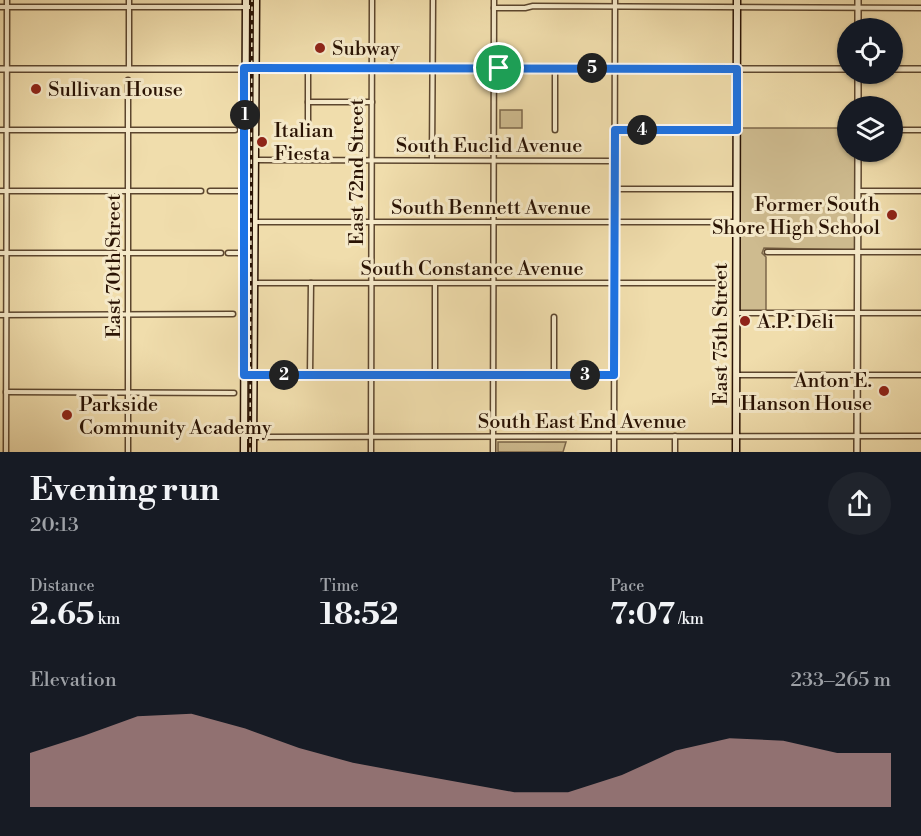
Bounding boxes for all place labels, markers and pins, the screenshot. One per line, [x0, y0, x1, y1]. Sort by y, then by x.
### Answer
place label: Subway [332, 37, 400, 62]
marker: Subway [313, 41, 327, 55]
pin [473, 42, 524, 93]
pin: 5 [577, 53, 607, 83]
place label: Sullivan House [48, 78, 183, 103]
marker: Sullivan House [29, 82, 43, 96]
pin: 1 [230, 100, 260, 130]
pin: 4 [627, 115, 657, 145]
place label: Italian Fiesta [274, 119, 334, 167]
marker: Italian Fiesta [255, 135, 269, 149]
place label: Former South Shore High School [712, 193, 880, 241]
marker: Former South Shore High School [885, 208, 899, 222]
place label: A.P. Deli [756, 310, 835, 335]
marker: A.P. Deli [738, 314, 752, 328]
pin: 2 [269, 360, 299, 390]
pin: 3 [570, 360, 600, 390]
place label: Anton E. Hanson House [740, 369, 872, 417]
marker: Anton E. Hanson House [877, 384, 891, 398]
place label: Parkside Community Academy [79, 393, 272, 441]
marker: Parkside Community Academy [60, 408, 74, 422]

